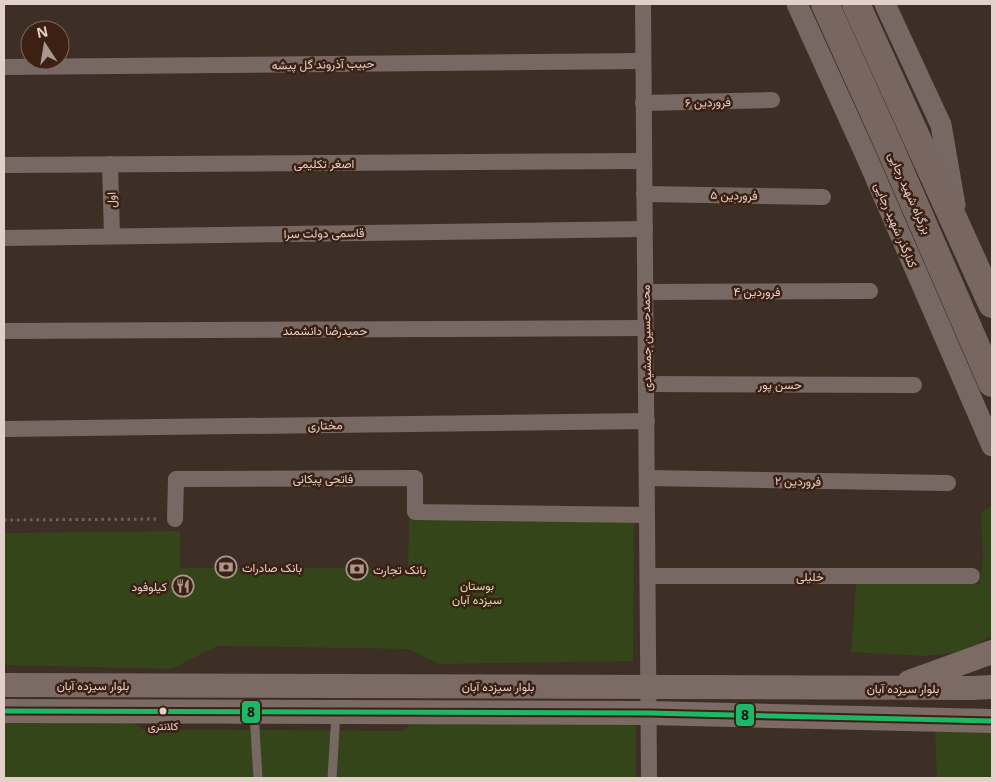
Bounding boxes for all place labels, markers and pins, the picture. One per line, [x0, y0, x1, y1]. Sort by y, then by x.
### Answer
bank icon: بانک صادرات [214, 555, 238, 579]
bank icon: بانک تجارت [345, 557, 369, 581]
place label: بانک صادرات [242, 559, 302, 576]
place label: بانک تجارت [373, 561, 426, 578]
restaurant icon: کیلوفود [171, 574, 195, 598]
place label: کیلوفود [132, 578, 167, 595]
marker: کلانتری [158, 706, 168, 716]
place label: کلانتری [148, 718, 178, 733]

